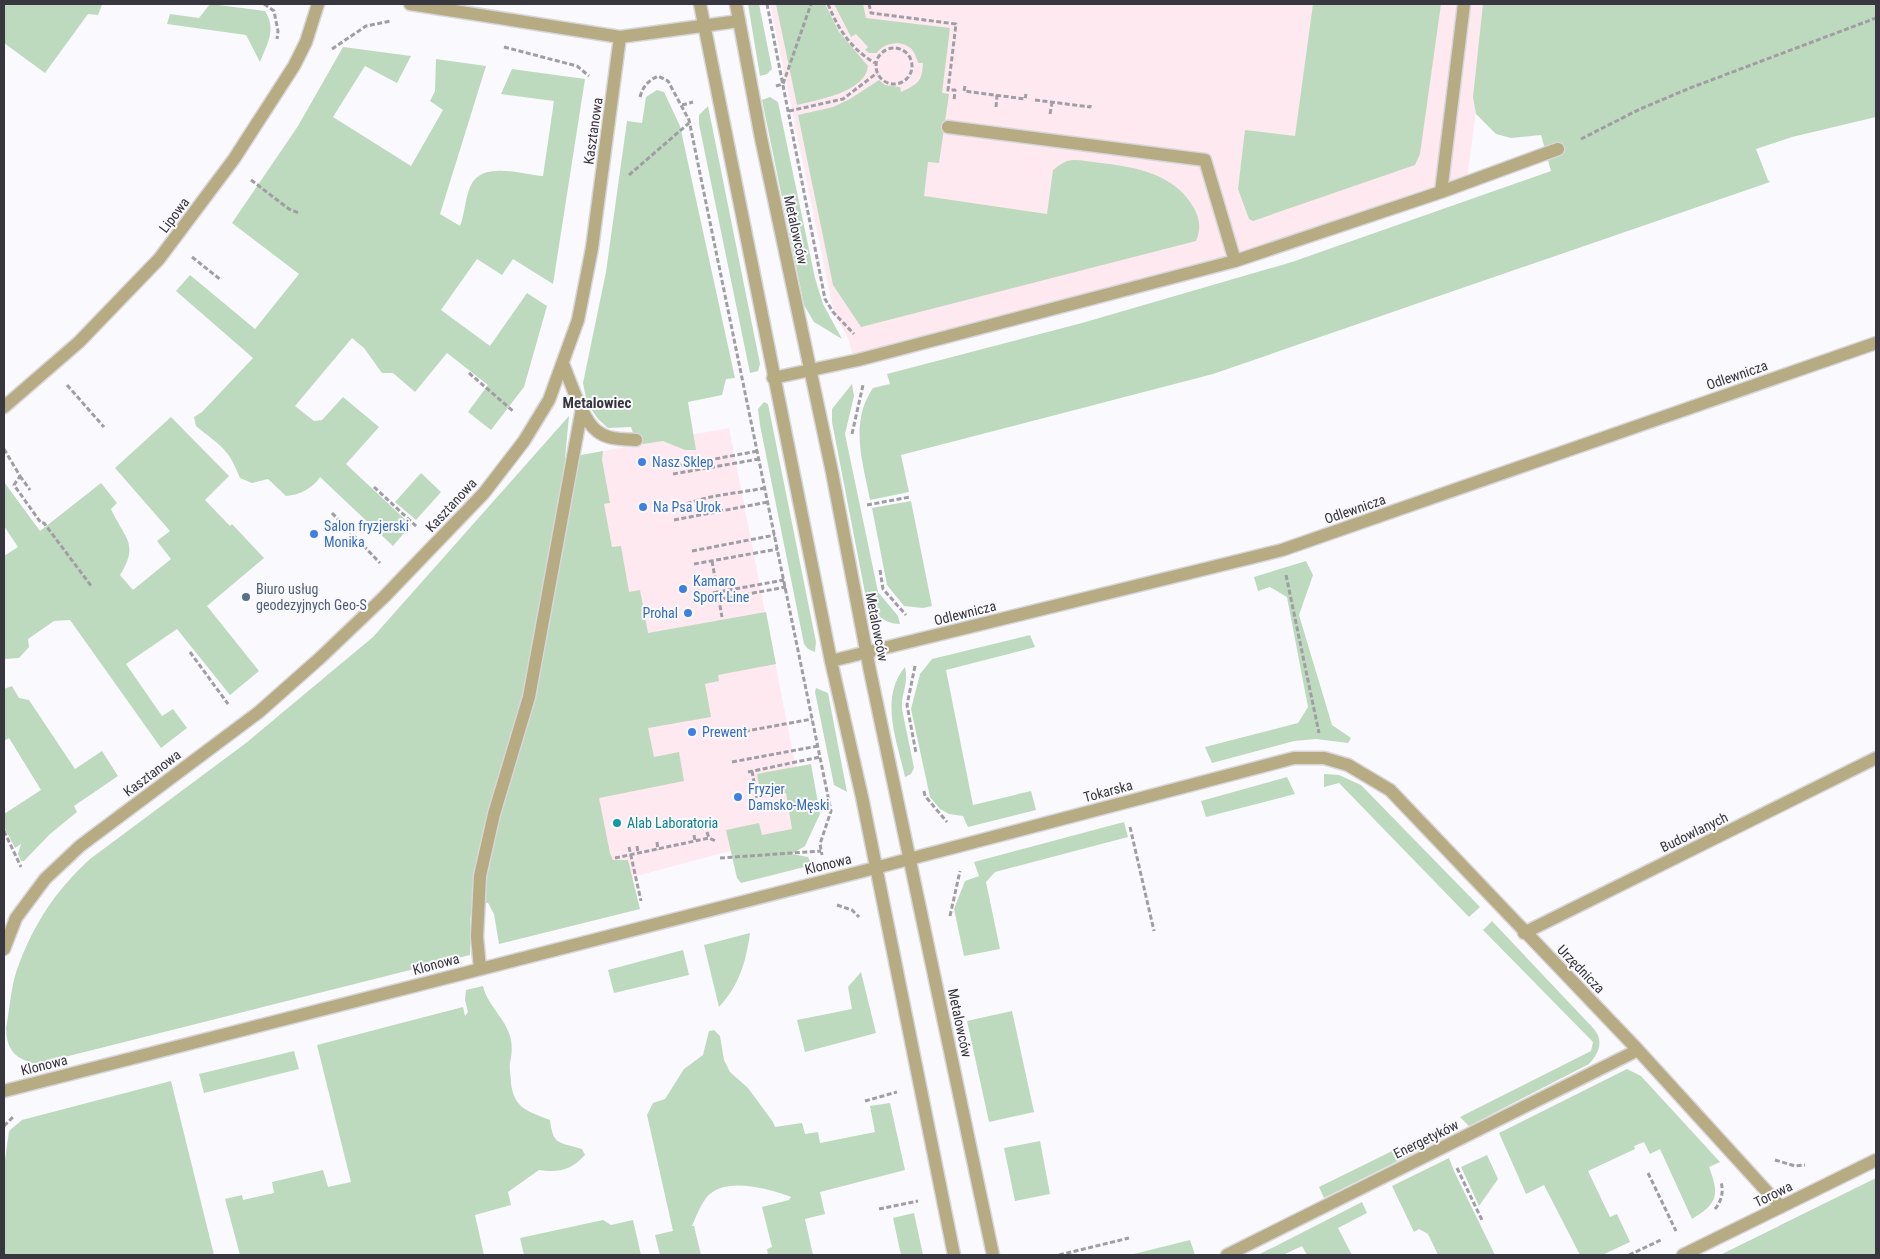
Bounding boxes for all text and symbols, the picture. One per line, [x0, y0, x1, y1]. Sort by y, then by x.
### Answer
street label: Kasztanowa [580, 97, 606, 165]
street label: Lipowa [156, 194, 192, 236]
street label: Metalowców [781, 194, 811, 266]
street label: Odlewnicza [1704, 357, 1770, 393]
district label: Metalowiec [563, 394, 632, 412]
place label: Nasz Sklep [652, 454, 713, 470]
marker: Nasz Sklep [636, 456, 648, 468]
street label: Kasztanowa [422, 475, 480, 535]
street label: Odlewnicza [1322, 491, 1388, 527]
place label: Na Psa Urok [653, 499, 722, 515]
marker: Na Psa Urok [637, 501, 649, 513]
place label: Salon fryzjerski Monika [324, 518, 409, 550]
marker: Salon fryzjerski Monika [308, 528, 320, 540]
place label: Kamaro Sport Line [693, 573, 750, 605]
place label: Biuro usług geodezyjnych Geo-S [256, 581, 367, 613]
marker: Kamaro Sport Line [677, 583, 689, 595]
marker: Biuro usług geodezyjnych Geo-S [240, 591, 252, 603]
street label: Metalowców [862, 591, 892, 663]
street label: Odlewnicza [932, 598, 998, 628]
place label: Prohal [642, 605, 678, 621]
marker: Prohal [682, 607, 694, 619]
place label: Prewent [702, 724, 747, 740]
marker: Prewent [686, 726, 698, 738]
street label: Kasztanowa [120, 746, 184, 800]
street label: Tokarska [1082, 777, 1134, 805]
place label: Fryzjer Damsko-Męski [748, 781, 829, 813]
marker: Fryzjer Damsko-Męski [732, 791, 744, 803]
street label: Budowlanych [1658, 809, 1730, 855]
place label: Alab Laboratoria [627, 815, 718, 831]
marker: Alab Laboratoria [611, 817, 623, 829]
street label: Klonowa [803, 850, 853, 878]
street label: Urzędnicza [1554, 942, 1608, 996]
street label: Klonowa [411, 950, 461, 978]
street label: Metalowców [945, 987, 975, 1059]
street label: Klonowa [19, 1051, 69, 1079]
street label: Energetyków [1391, 1116, 1461, 1162]
street label: Torowa [1751, 1178, 1795, 1210]

